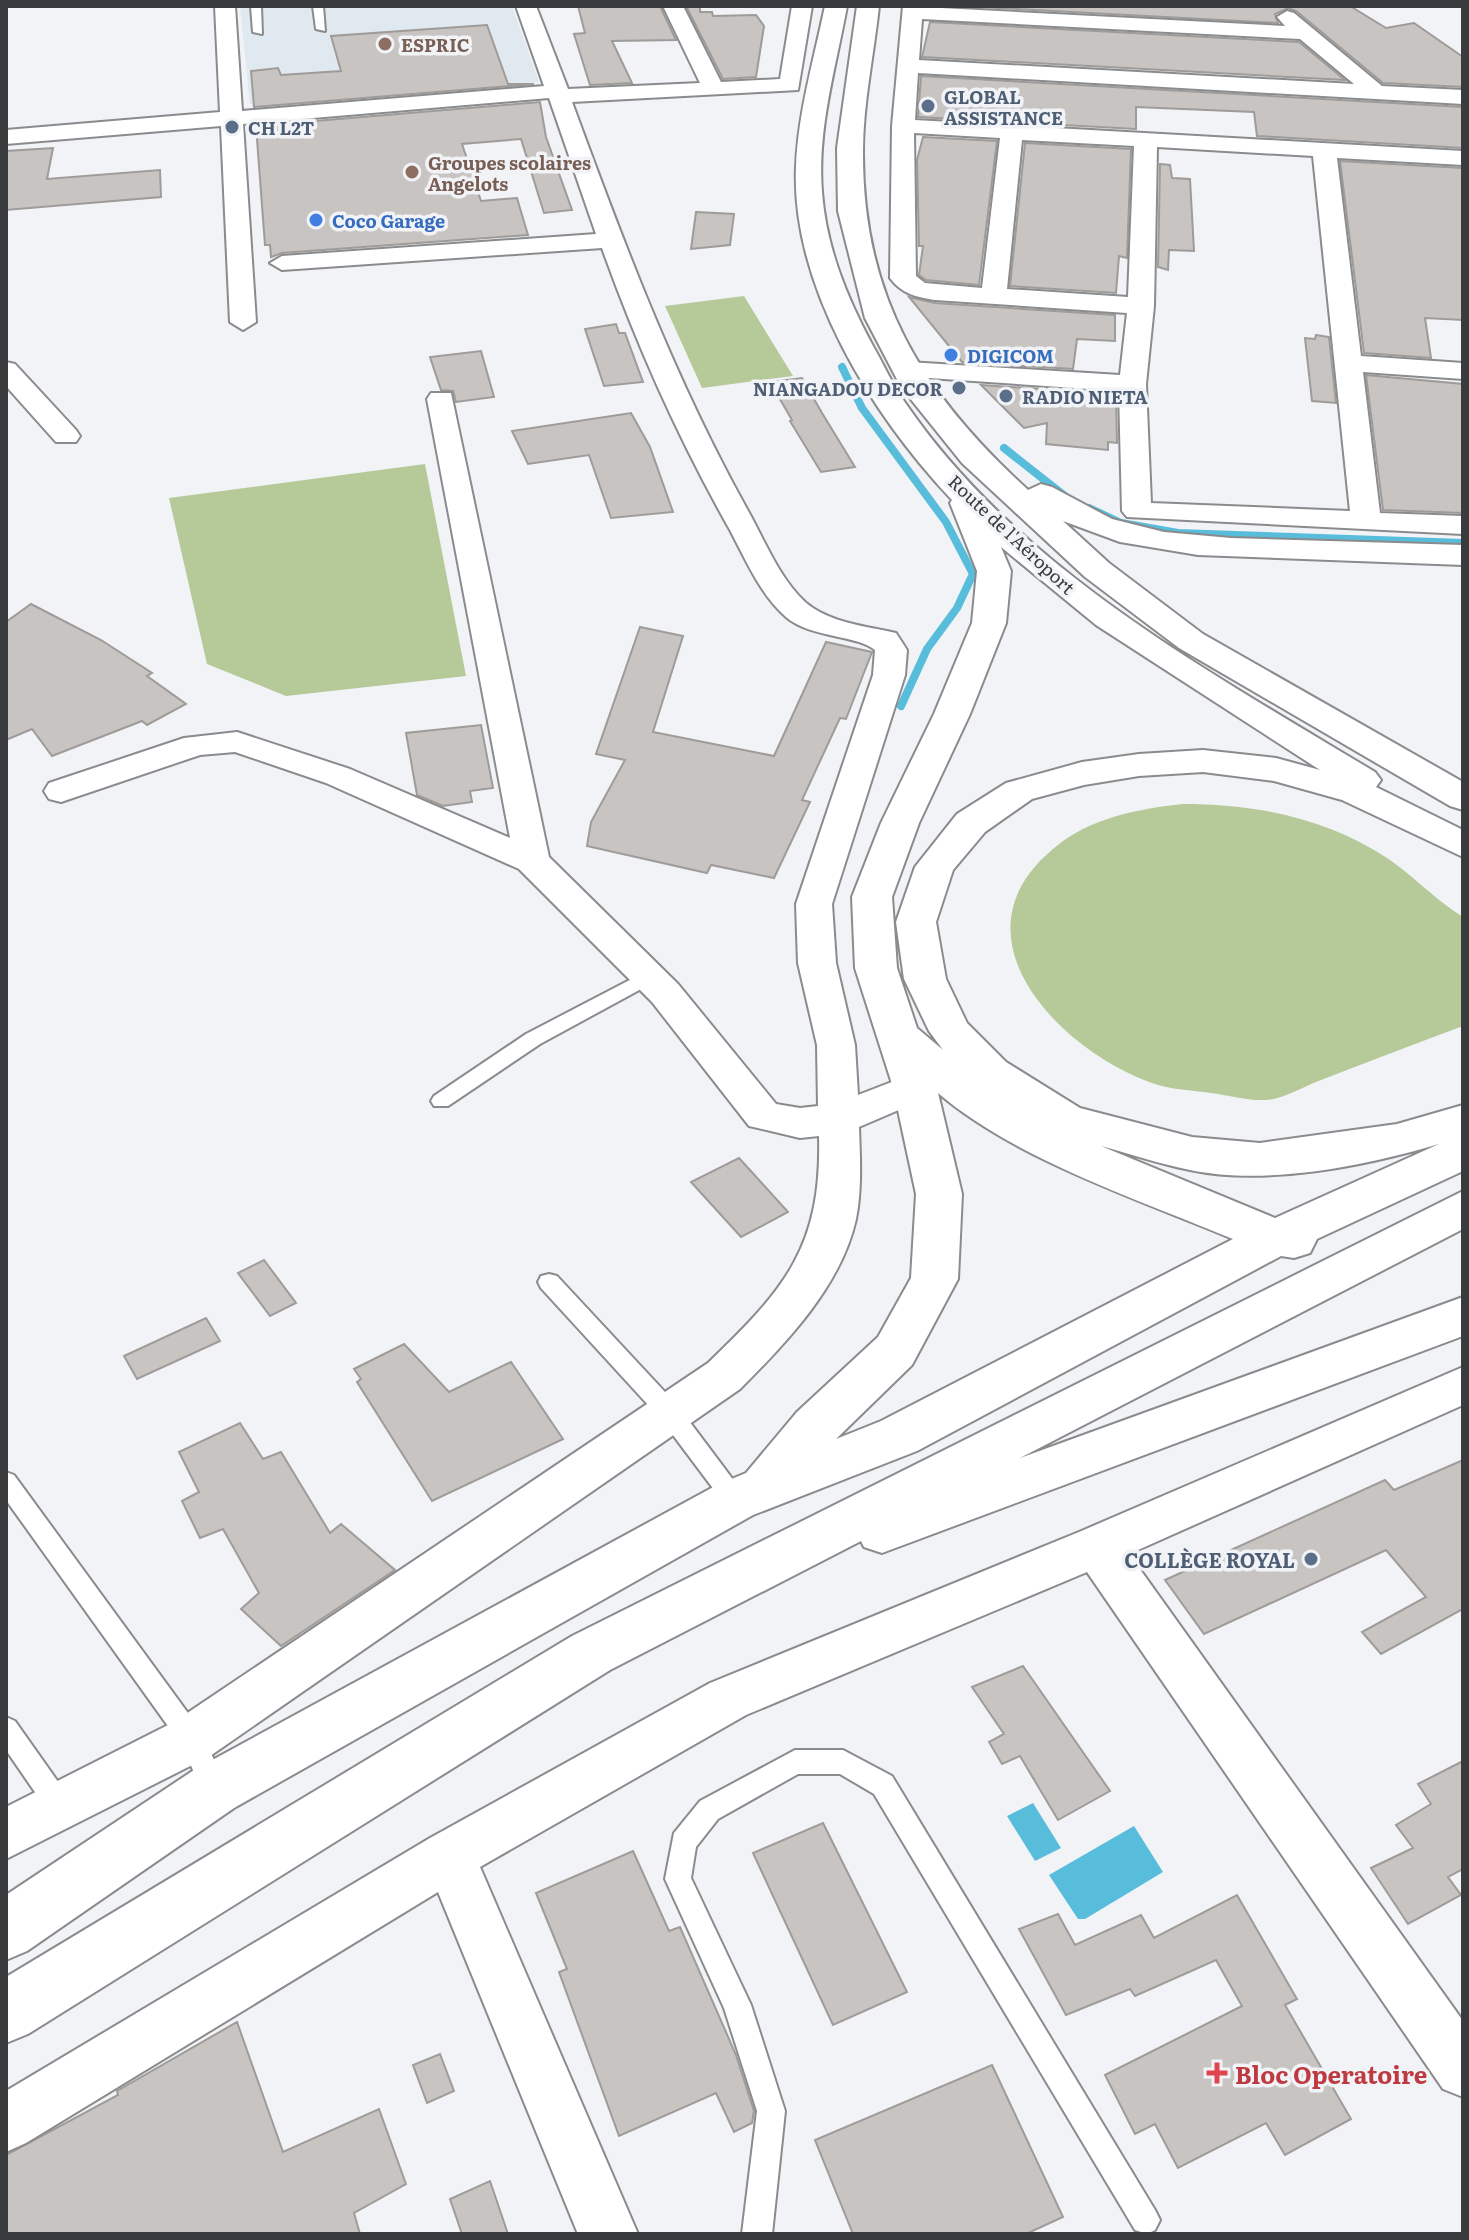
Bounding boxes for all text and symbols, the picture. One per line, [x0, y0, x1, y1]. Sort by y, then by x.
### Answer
place label: ESPRIC [401, 31, 470, 58]
marker: ESPRIC [376, 35, 394, 53]
place label: GLOBAL ASSISTANCE [944, 83, 1063, 131]
marker: GLOBAL ASSISTANCE [919, 97, 937, 115]
place label: CH L2T [248, 114, 315, 141]
marker: CH L2T [223, 118, 241, 136]
place label: Groupes scolaires Angelots [428, 149, 591, 197]
marker: Groupes scolaires Angelots [403, 163, 421, 181]
place label: Coco Garage [332, 207, 445, 234]
marker: Coco Garage [307, 211, 325, 229]
place label: DIGICOM [967, 342, 1054, 369]
marker: DIGICOM [942, 346, 960, 364]
place label: NIANGADOU DECOR [753, 375, 944, 402]
marker: NIANGADOU DECOR [950, 379, 968, 397]
place label: RADIO NIETA [1022, 383, 1148, 410]
marker: RADIO NIETA [997, 387, 1015, 405]
street label: Route de l'Aéroport [943, 468, 1082, 601]
place label: COLLÈGE ROYAL [1124, 1544, 1295, 1574]
marker: COLLÈGE ROYAL [1302, 1550, 1320, 1568]
place label: Bloc Operatoire [1235, 2056, 1427, 2091]
marker: Bloc Operatoire [1206, 2062, 1228, 2084]

